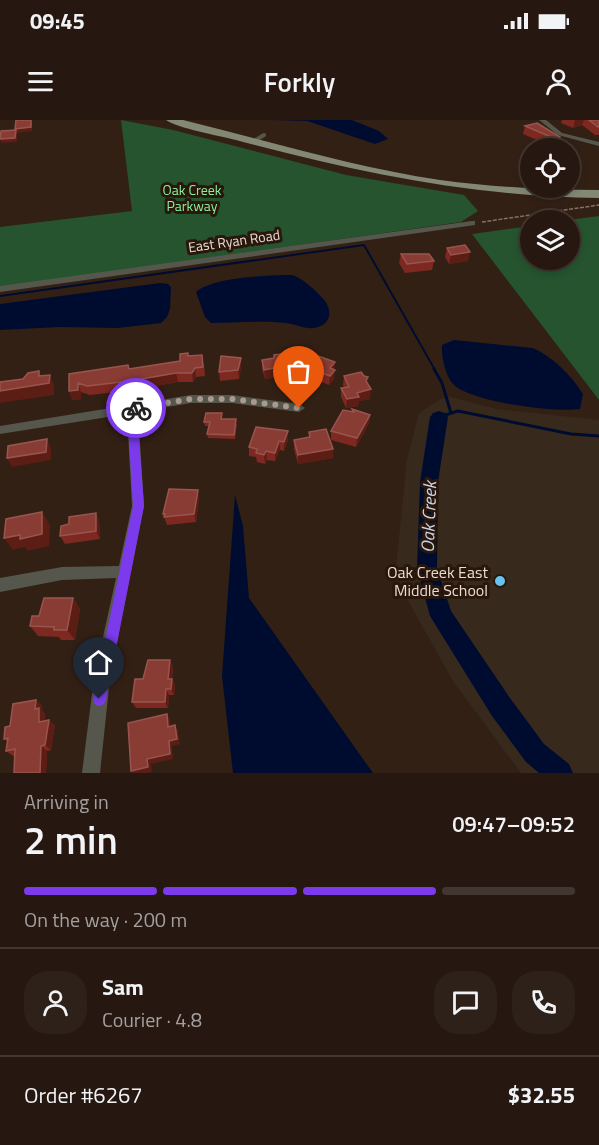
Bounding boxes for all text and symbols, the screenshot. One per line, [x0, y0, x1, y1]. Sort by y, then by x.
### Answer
text: 09:45 [30, 4, 85, 38]
text: Forkly [264, 61, 335, 102]
icon: menu [24, 65, 57, 98]
icon: person [542, 65, 575, 98]
map controls [520, 138, 580, 270]
button: locate [520, 138, 580, 198]
park label: Oak Creek Parkway [162, 179, 222, 216]
button: layers [520, 210, 580, 270]
street label: East Ryan Road [187, 224, 281, 257]
pin [273, 346, 324, 408]
icon: bag [282, 355, 315, 388]
courier [106, 378, 166, 438]
icon: bike [120, 392, 153, 425]
water label: Oak Creek [414, 479, 443, 553]
place label: Oak Creek East Middle School [387, 560, 488, 602]
marker: Oak Creek East Middle School [493, 574, 507, 588]
pin [73, 637, 124, 699]
icon: home [82, 646, 115, 679]
text: Arriving in [24, 786, 109, 817]
text: 09:47–09:52 [452, 807, 575, 841]
text: 2 min [24, 810, 118, 869]
text: On the way · 200 m [24, 904, 187, 935]
text: Sam [102, 970, 144, 1004]
button: person [24, 971, 87, 1034]
button: chat [434, 971, 497, 1034]
button: phone [512, 971, 575, 1034]
text: Courier · 4.8 [102, 1004, 202, 1035]
text: Order #6267 [24, 1078, 143, 1112]
text: $32.55 [508, 1078, 575, 1112]

